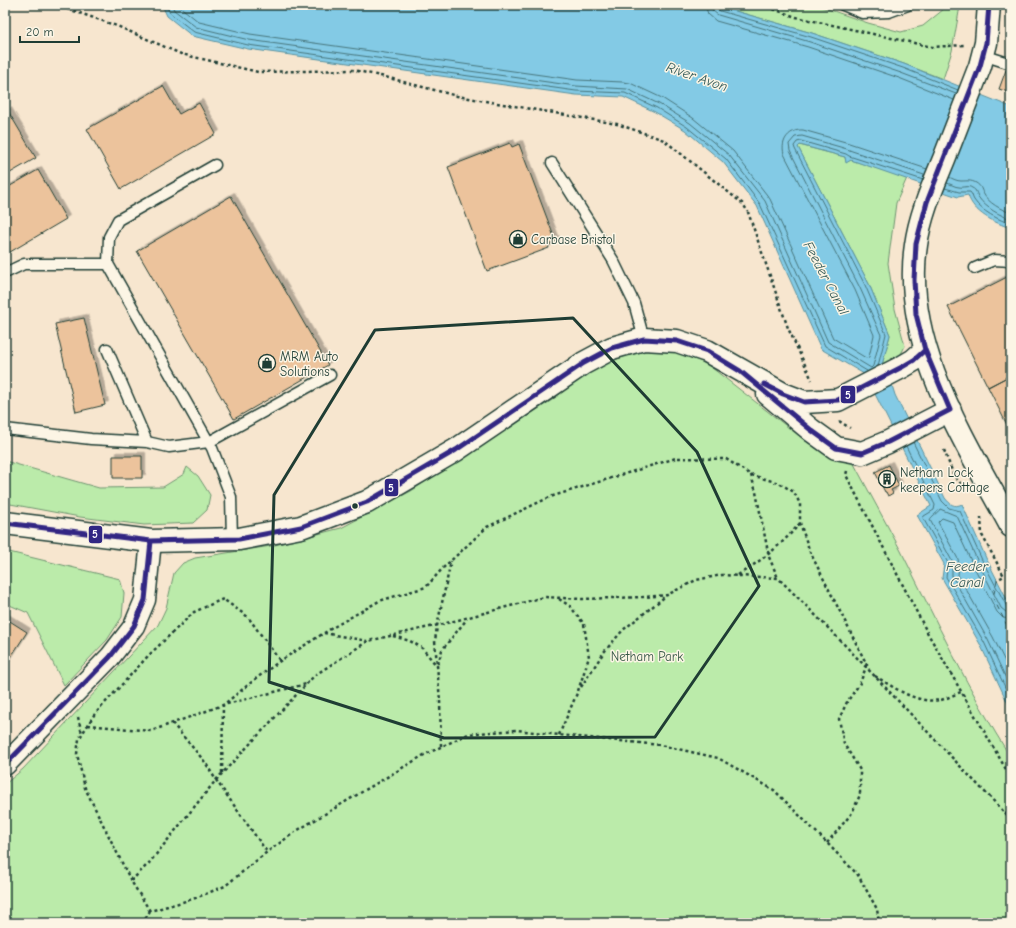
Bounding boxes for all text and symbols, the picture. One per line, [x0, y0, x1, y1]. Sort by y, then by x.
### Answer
scale bar [20, 18, 79, 44]
text: 20 m [26, 25, 54, 39]
water label: River Avon [664, 59, 730, 95]
shop icon: Carbase Bristol [508, 229, 528, 249]
place label: Carbase Bristol [531, 232, 615, 247]
water label: Feeder Canal [800, 238, 853, 318]
place label: MRM Auto Solutions [280, 349, 338, 379]
shop icon: MRM Auto Solutions [257, 353, 277, 373]
line badge: 5 [840, 385, 856, 404]
text: 5 [845, 389, 851, 402]
place label: Netham Lock keepers Cottage [900, 465, 990, 495]
building icon: Netham Lock keepers Cottage [877, 469, 897, 489]
line badge: 5 [384, 478, 399, 497]
text: 5 [388, 482, 394, 495]
unlabelled marker [350, 501, 360, 511]
line badge: 5 [88, 525, 103, 544]
text: 5 [92, 528, 98, 541]
water label: Feeder Canal [946, 558, 990, 591]
park label: Netham Park [611, 649, 684, 664]

